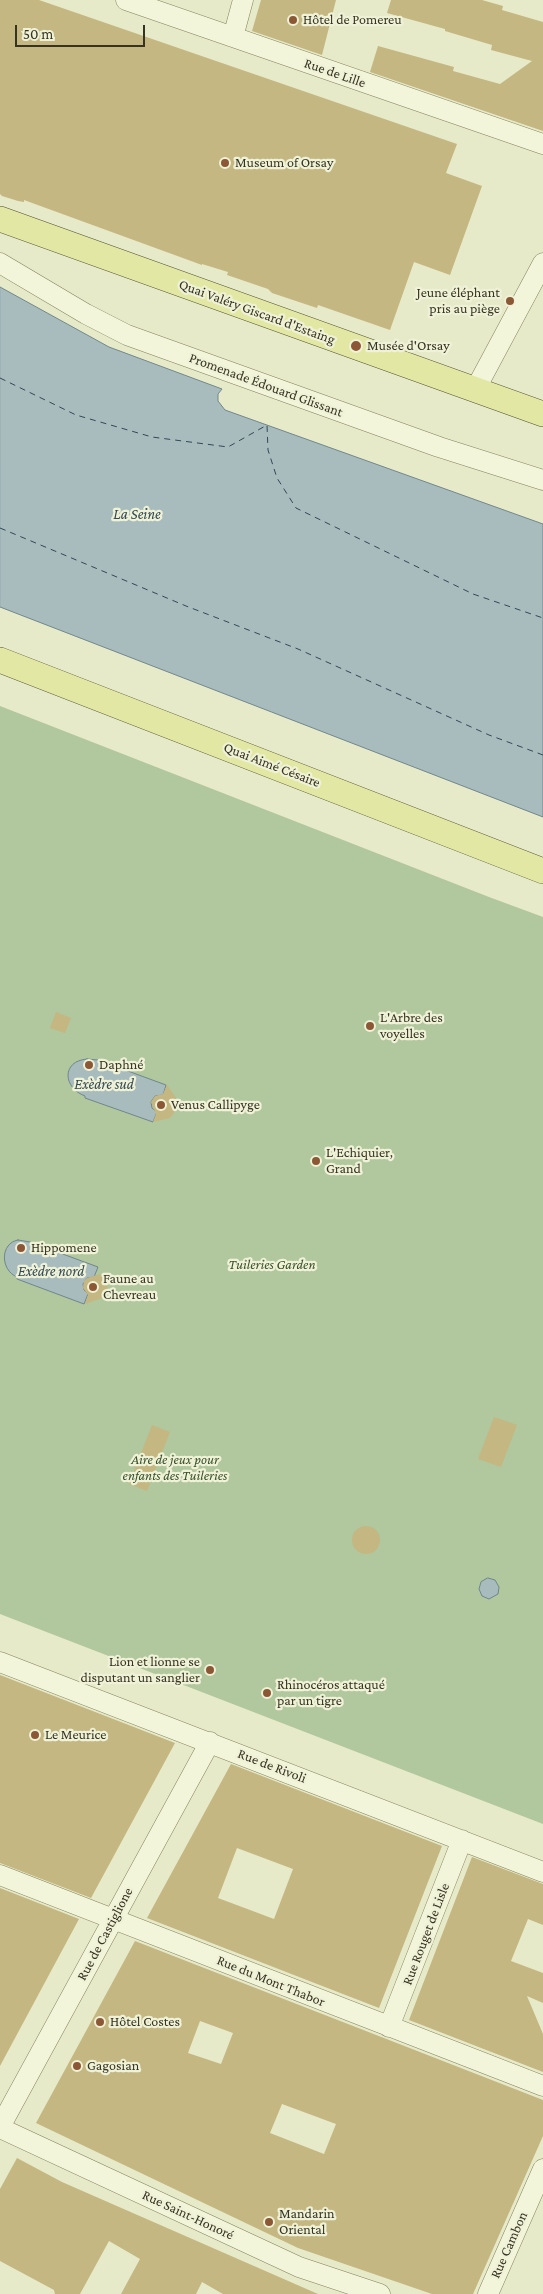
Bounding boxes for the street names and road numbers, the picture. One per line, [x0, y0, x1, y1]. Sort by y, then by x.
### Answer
street label: Rue de Lille [302, 55, 368, 91]
street label: Quai Valéry Giscard d'Estaing [177, 276, 337, 348]
street label: Promenade Édouard Glissant [187, 349, 345, 421]
street label: Quai Aimé Césaire [221, 739, 323, 791]
street label: Rue de Rivoli [235, 1745, 309, 1787]
street label: Rue Rouget de Lisle [399, 1881, 453, 1987]
street label: Rue de Castiglione [73, 1885, 137, 1983]
street label: Rue du Mont Thabor [214, 1952, 328, 2010]
street label: Rue Saint-Honoré [140, 2186, 236, 2244]
street label: Rue Cambon [487, 2209, 531, 2281]

